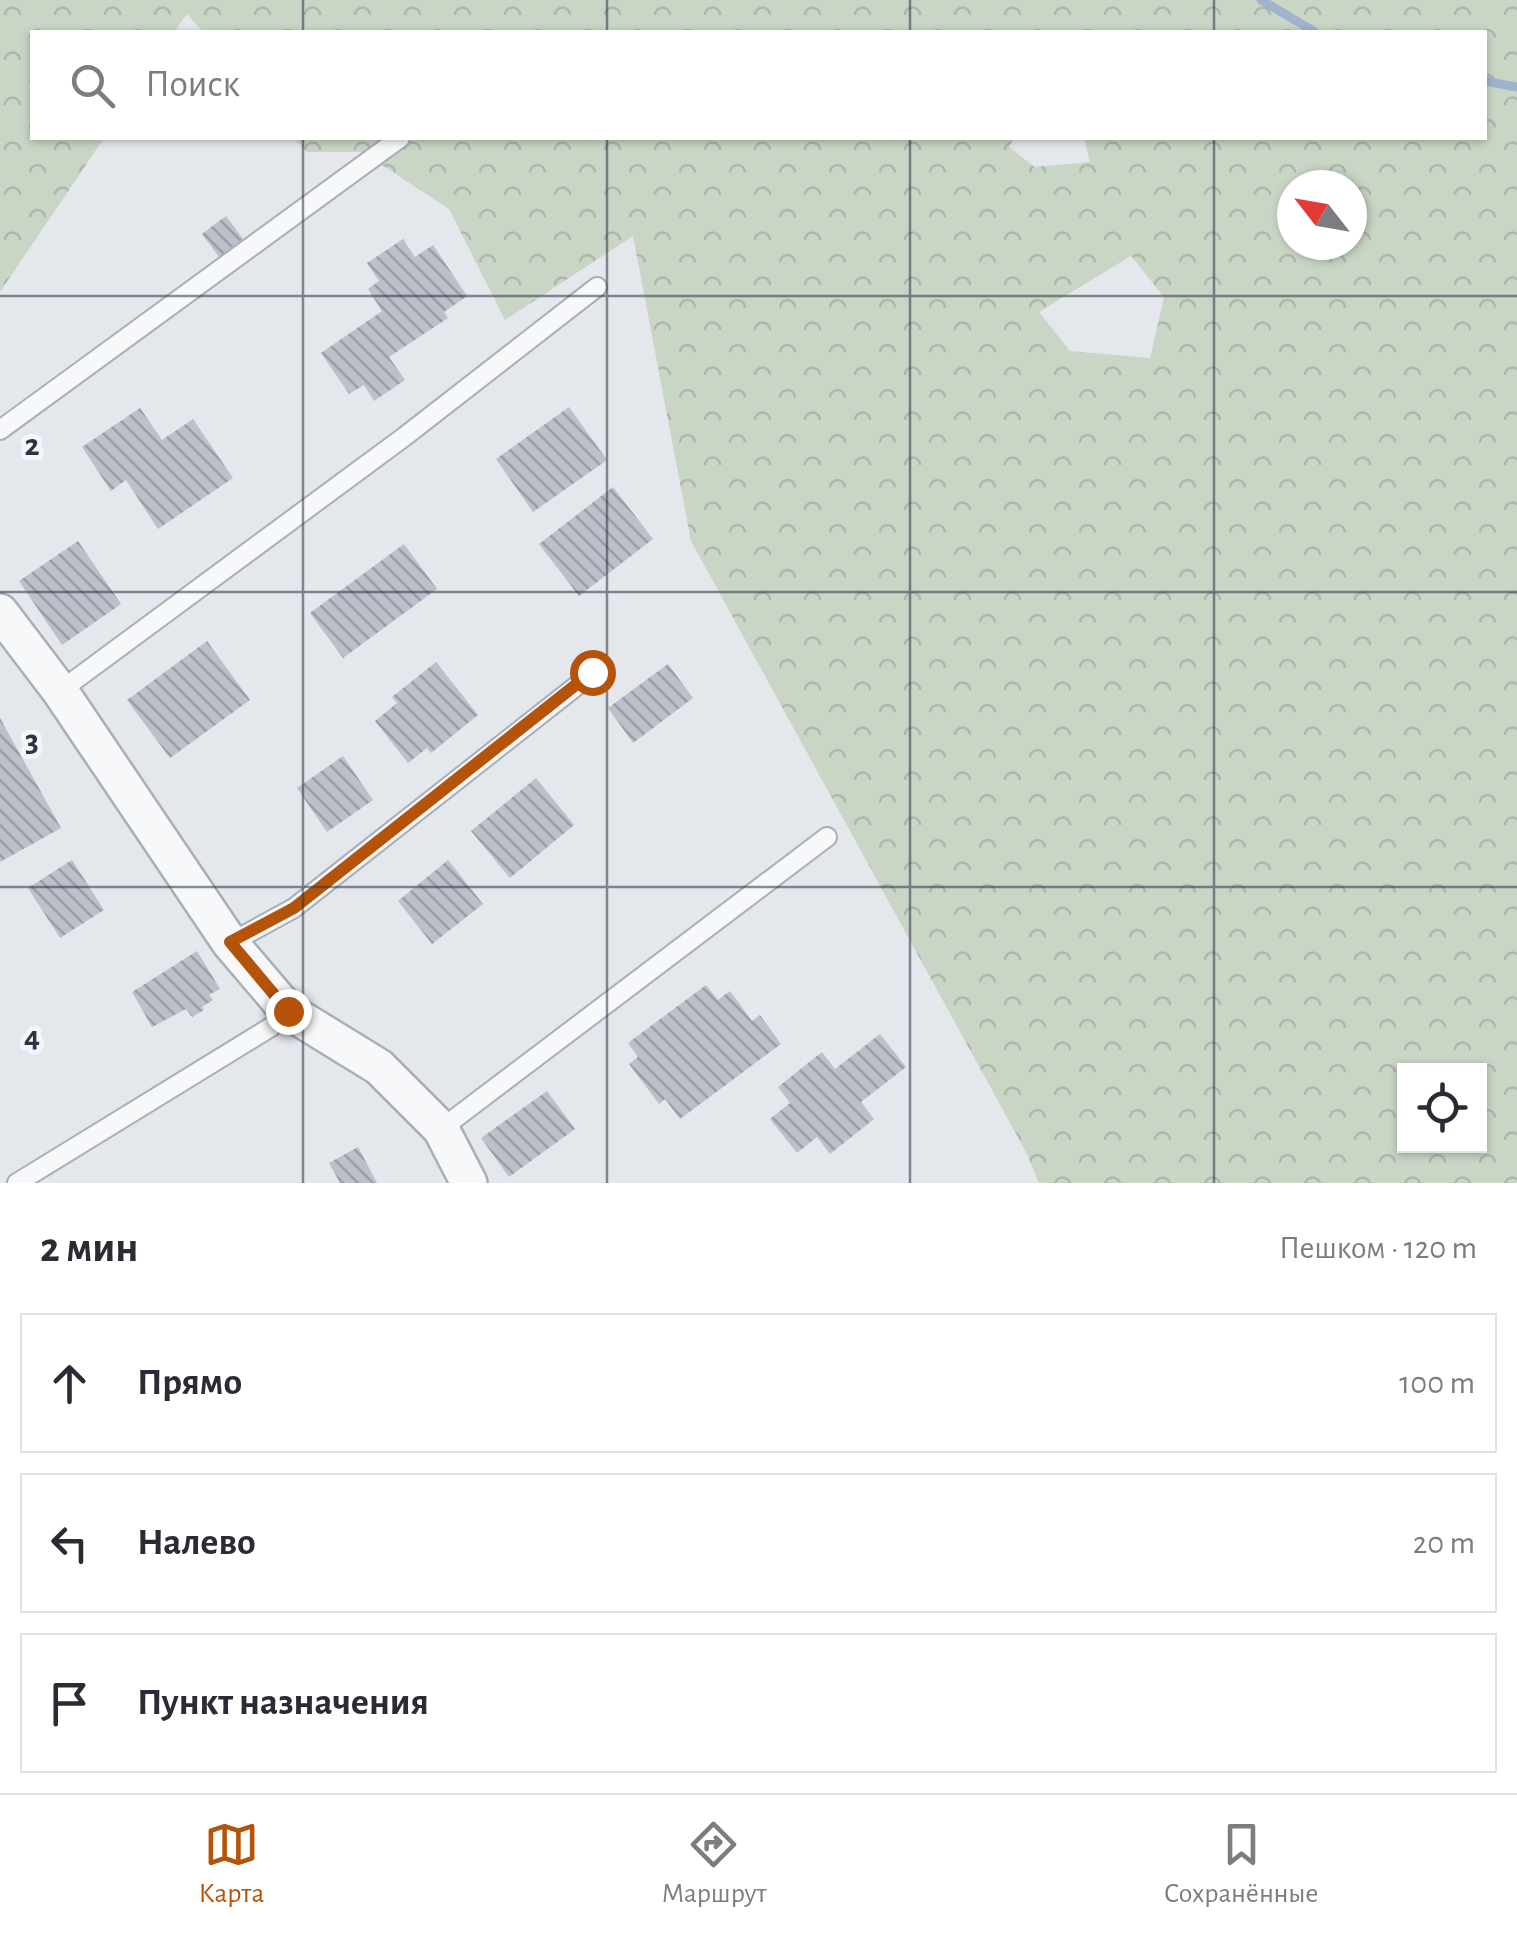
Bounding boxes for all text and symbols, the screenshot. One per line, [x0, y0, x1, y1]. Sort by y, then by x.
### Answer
search box [30, 30, 1487, 140]
icon: search [65, 58, 120, 113]
text: Поиск [145, 66, 240, 104]
north arrow [1277, 170, 1367, 260]
text: 2 [24, 429, 40, 461]
route start [570, 650, 616, 696]
text: 3 [25, 725, 39, 757]
route end [266, 989, 312, 1035]
text: 4 [24, 1021, 40, 1053]
map controls [1397, 1063, 1487, 1153]
button: locate [1397, 1063, 1487, 1153]
text: 2 мин [40, 1227, 138, 1269]
text: Пешком · 120 m [1279, 1232, 1477, 1264]
icon: ahead [42, 1356, 97, 1411]
text: Прямо [137, 1364, 242, 1402]
text: 100 m [1399, 1367, 1475, 1399]
icon: left [42, 1516, 97, 1571]
text: Налево [137, 1524, 256, 1562]
text: 20 m [1413, 1527, 1475, 1559]
icon: arrive [42, 1676, 97, 1731]
text: Пункт назначения [137, 1684, 429, 1722]
tab: Карта [199, 1817, 264, 1911]
tab: Маршрут [661, 1817, 767, 1911]
tab: Сохранённые [1164, 1817, 1318, 1911]

